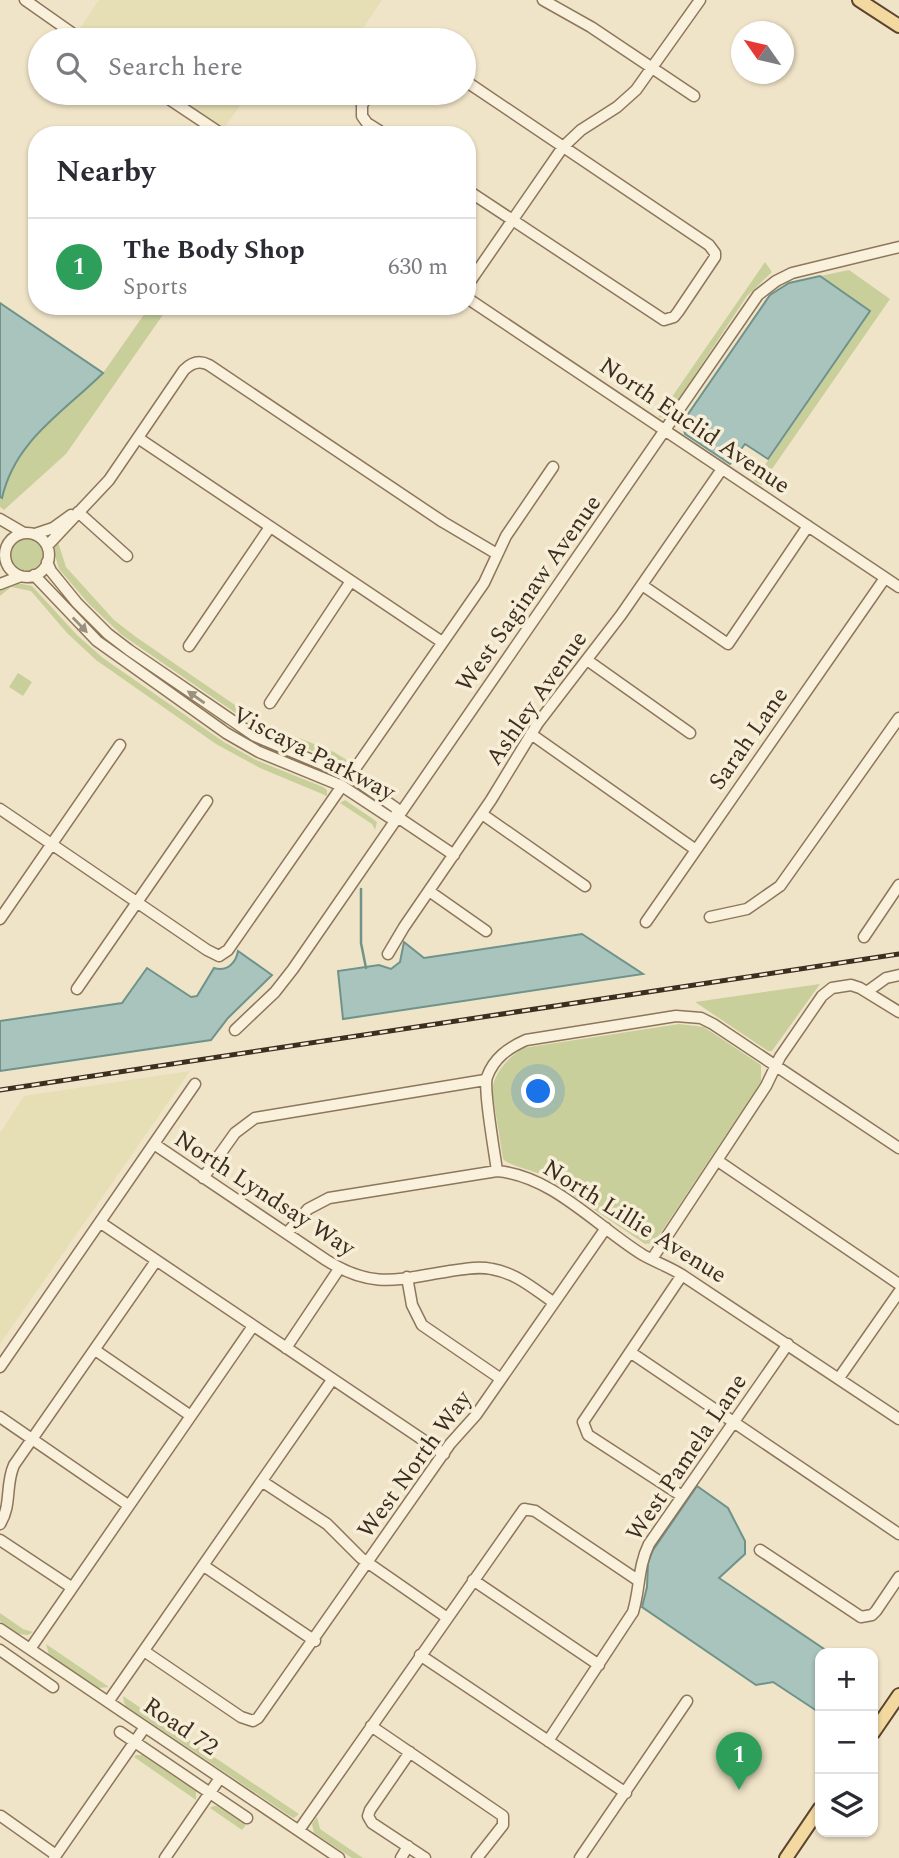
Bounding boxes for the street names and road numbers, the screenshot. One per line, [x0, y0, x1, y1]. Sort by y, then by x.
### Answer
street label: North Euclid Avenue [592, 348, 797, 503]
street label: West Saginaw Avenue [447, 488, 611, 700]
street label: Ashley Avenue [477, 624, 597, 773]
street label: Sarah Lane [700, 680, 798, 798]
street label: Viscaya Parkway [226, 697, 403, 811]
street label: North Lyndsay Way [167, 1122, 363, 1267]
street label: North Lillie Avenue [535, 1151, 734, 1293]
street label: West Pamela Lane [617, 1366, 756, 1549]
street label: West North Way [349, 1382, 482, 1546]
street label: Road 72 [136, 1688, 225, 1765]

